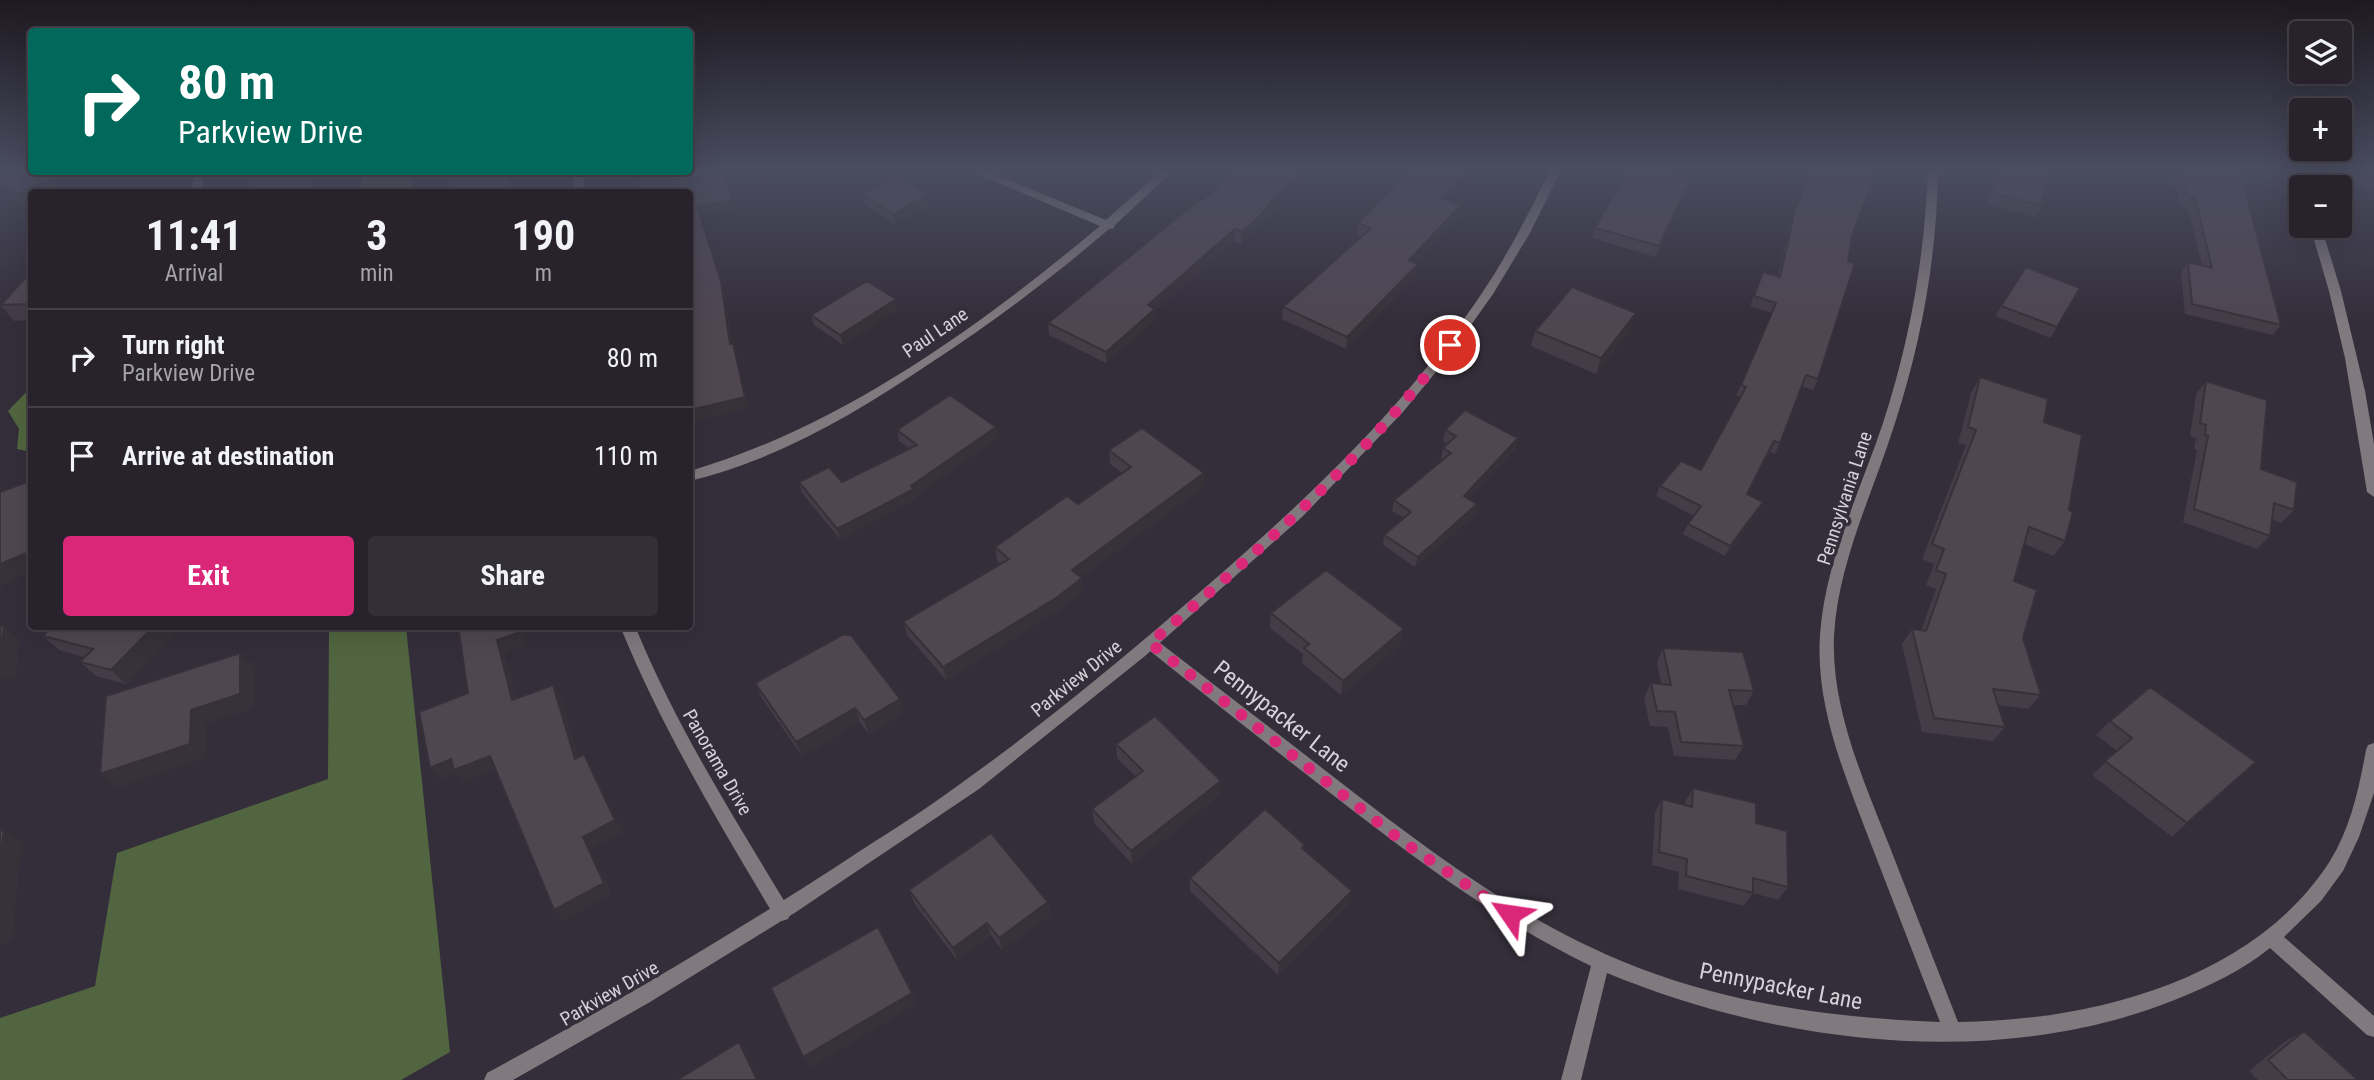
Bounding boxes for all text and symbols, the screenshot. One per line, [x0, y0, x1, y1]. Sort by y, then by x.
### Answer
map controls [2289, 21, 2352, 238]
button: layers [2289, 21, 2352, 84]
text: 80 m [178, 54, 275, 111]
icon: right [63, 56, 154, 147]
button: + [2289, 98, 2352, 161]
text: Parkview Drive [178, 113, 363, 151]
button: − [2289, 175, 2352, 238]
text: 11:41 [146, 211, 242, 260]
text: 3 [366, 211, 387, 260]
text: 190 [511, 211, 575, 260]
text: Arrival [165, 260, 223, 287]
text: min [360, 260, 394, 287]
text: m [535, 260, 552, 287]
street label: Paul Lane [898, 302, 972, 363]
pin [1420, 315, 1480, 375]
icon: arrive [1431, 326, 1469, 364]
text: Turn right [122, 330, 224, 360]
icon: right [63, 339, 101, 377]
text: 80 m [607, 343, 658, 373]
text: Parkview Drive [122, 360, 255, 387]
street label: Pennsylvania Lane [1812, 428, 1877, 568]
icon: arrive [63, 437, 101, 475]
text: Arrive at destination [122, 441, 334, 471]
text: 110 m [594, 441, 658, 471]
button: Exit [63, 536, 354, 616]
button: Share [368, 536, 658, 616]
street label: Parkview Drive [1026, 635, 1126, 722]
street label: Pennypacker Lane [1208, 655, 1355, 778]
street label: Panorama Drive [678, 705, 757, 819]
position arrow [1473, 877, 1547, 951]
street label: Parkview Drive [556, 956, 663, 1031]
street label: Pennypacker Lane [1697, 957, 1865, 1016]

